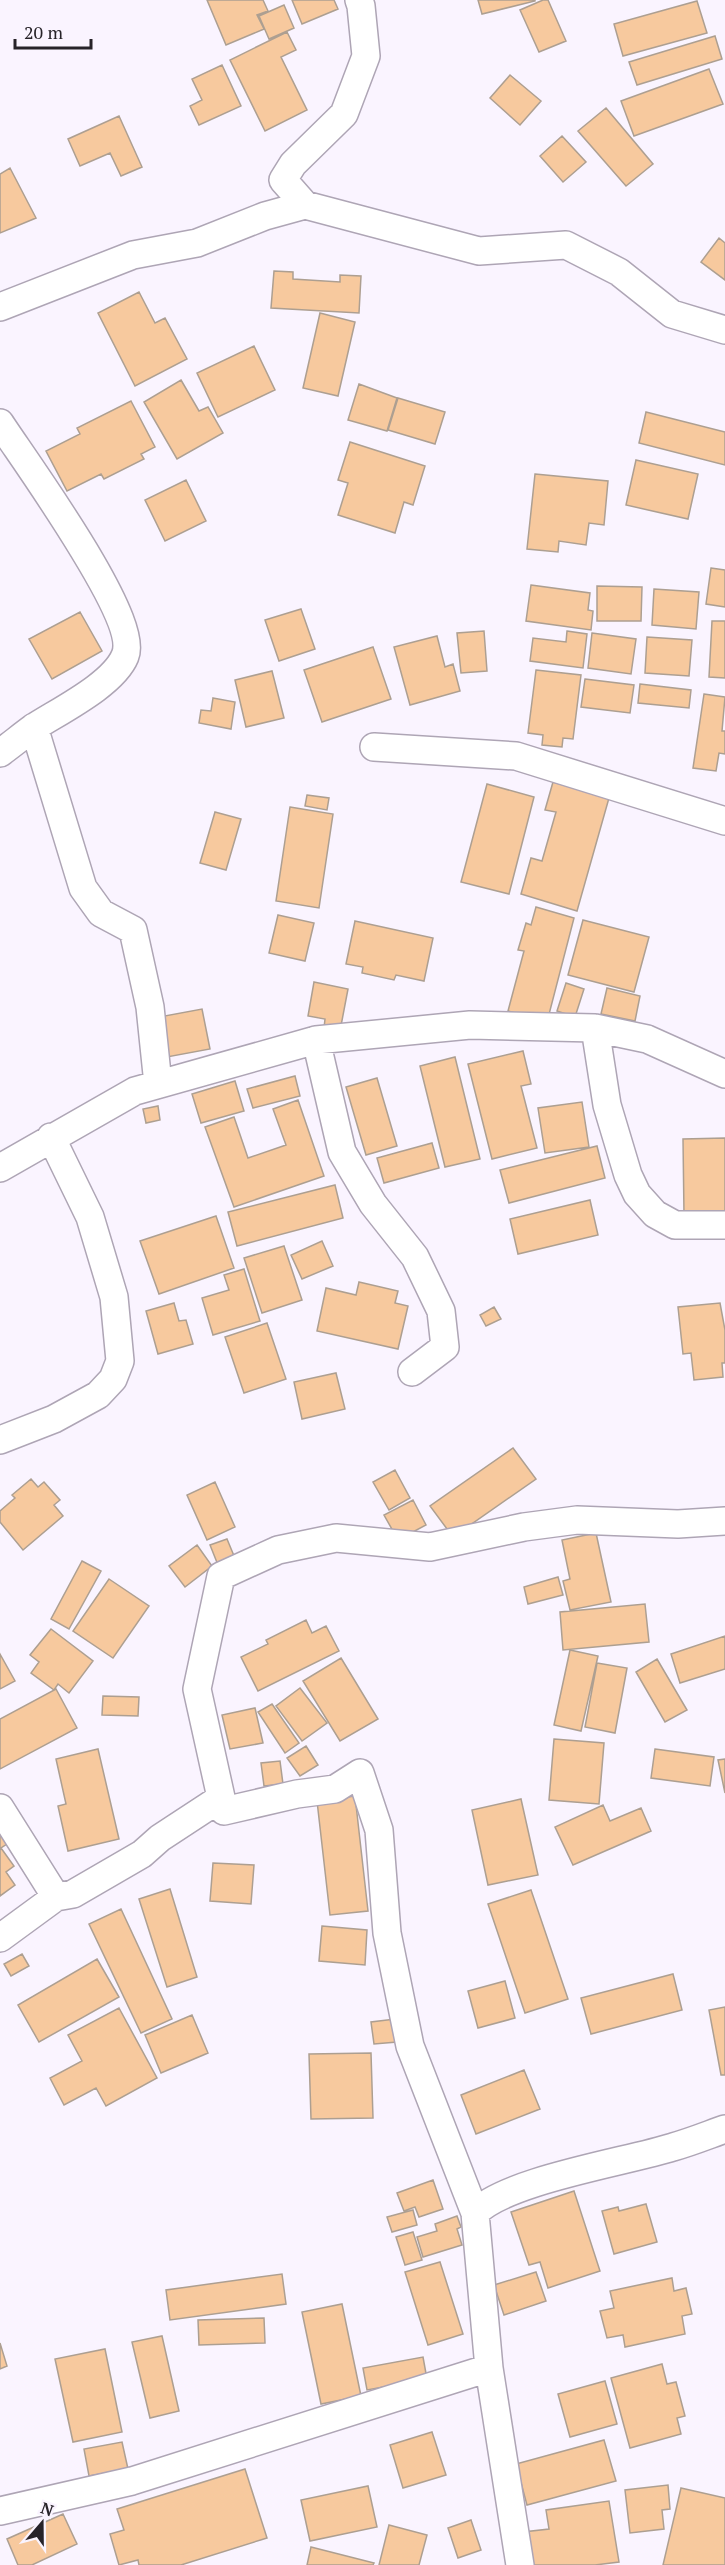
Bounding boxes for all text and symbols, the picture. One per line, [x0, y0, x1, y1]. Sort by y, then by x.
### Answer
scale bar [15, 12, 92, 50]
text: 20 m [24, 20, 64, 44]
north arrow [12, 2493, 72, 2553]
text: N [38, 2496, 57, 2521]

